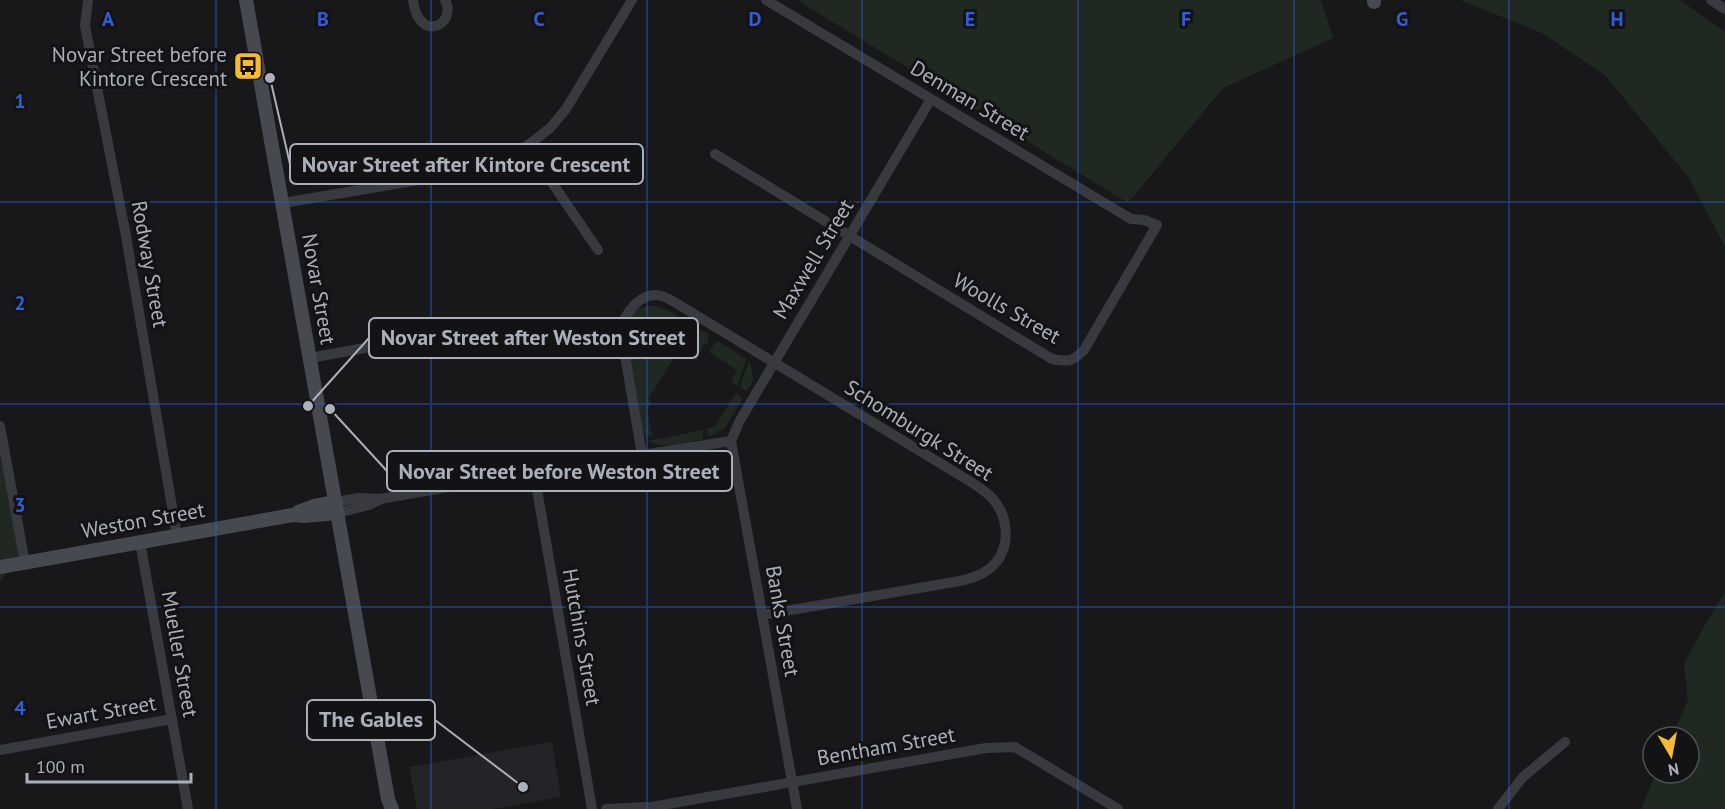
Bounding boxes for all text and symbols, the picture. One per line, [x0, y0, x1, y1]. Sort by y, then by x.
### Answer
text: A [102, 6, 115, 32]
text: B [317, 6, 329, 32]
text: C [533, 6, 545, 32]
text: D [749, 6, 762, 32]
text: E [965, 6, 975, 32]
text: F [1181, 6, 1191, 32]
text: G [1396, 6, 1408, 32]
text: H [1610, 6, 1624, 32]
place label: Novar Street before Kintore Crescent [52, 41, 227, 92]
bus stop icon: Novar Street before Kintore Crescent [232, 50, 264, 82]
street label: Denman Street [906, 54, 1034, 146]
text: 1 [14, 88, 26, 114]
callout: Novar Street after Kintore Crescent [290, 144, 643, 184]
text: Novar Street after Kintore Crescent [302, 150, 631, 178]
street label: Maxwell Street [767, 194, 859, 324]
street label: Rodway Street [126, 199, 174, 329]
street label: Novar Street [296, 231, 342, 347]
street label: Woolls Street [949, 266, 1065, 350]
text: 2 [14, 290, 26, 316]
callout: Novar Street after Weston Street [369, 318, 698, 358]
text: Novar Street after Weston Street [381, 323, 686, 351]
street label: Schomburgk Street [840, 373, 998, 487]
callout: Novar Street before Weston Street [387, 451, 732, 491]
text: Novar Street before Weston Street [398, 457, 720, 485]
text: 3 [14, 492, 26, 518]
street label: Weston Street [79, 496, 207, 544]
street label: Banks Street [760, 563, 806, 679]
street label: Hutchins Street [557, 566, 607, 708]
street label: Mueller Street [156, 589, 204, 719]
street label: Ewart Street [44, 689, 158, 735]
text: 4 [14, 695, 26, 721]
callout: The Gables [307, 700, 435, 740]
text: The Gables [319, 705, 423, 733]
street label: Bentham Street [815, 721, 957, 771]
north arrow [1641, 725, 1701, 785]
scale bar [27, 746, 190, 784]
text: 100 m [36, 755, 85, 778]
text: N [1667, 759, 1681, 781]

